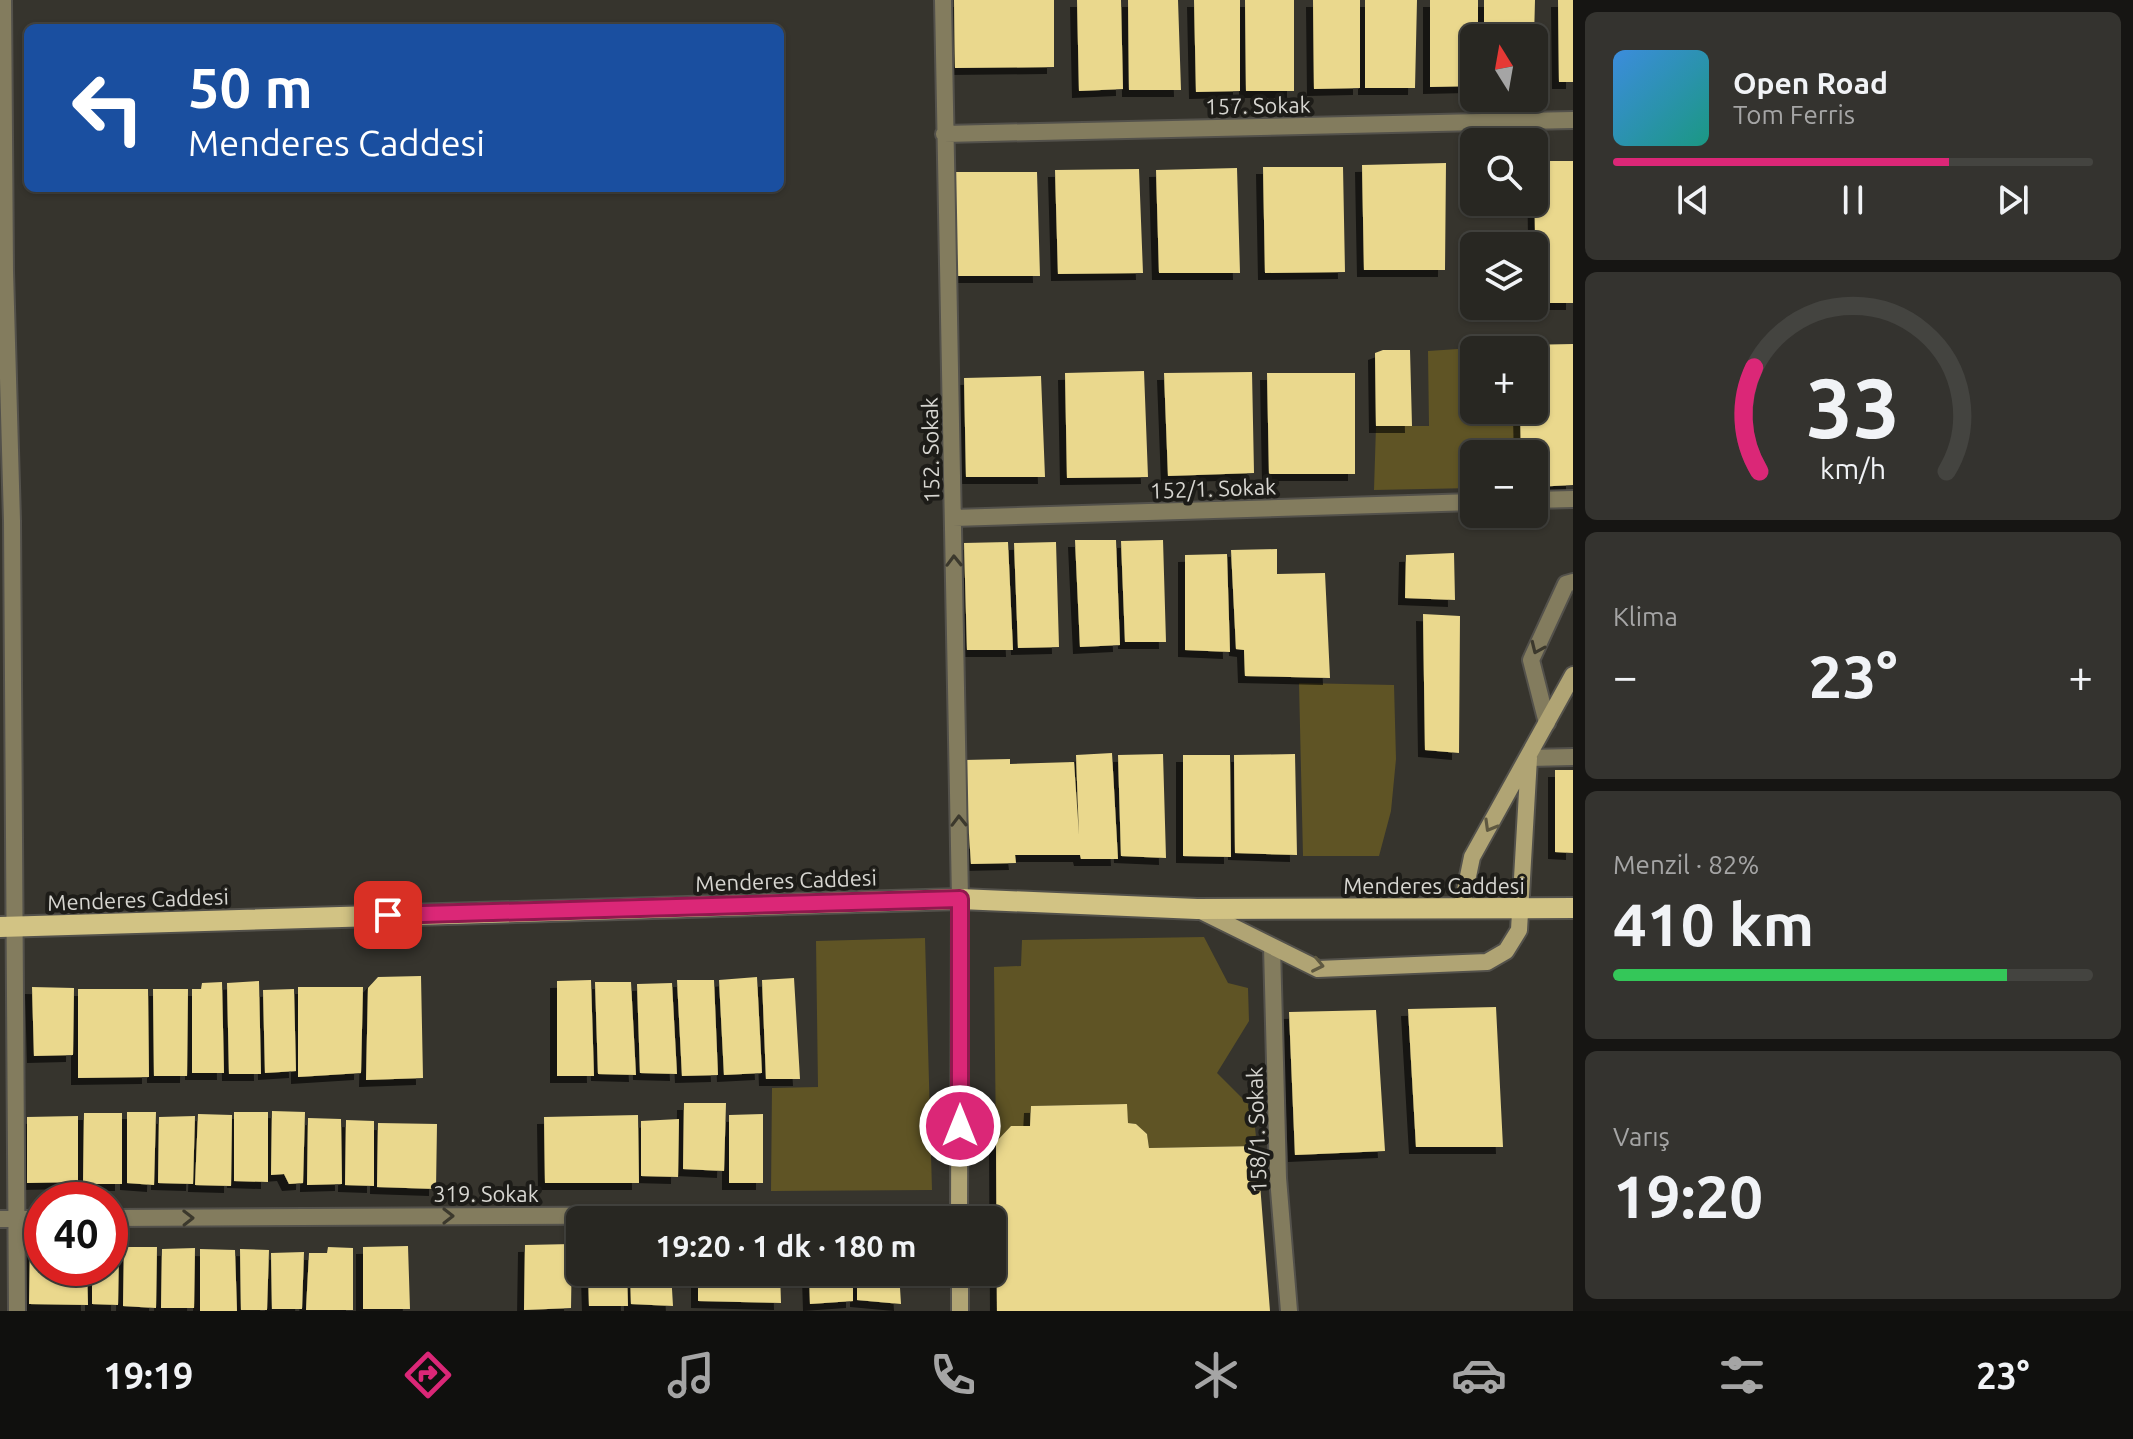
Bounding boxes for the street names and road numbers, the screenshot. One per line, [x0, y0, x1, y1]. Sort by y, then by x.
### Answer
street label: 157. Sokak [1205, 92, 1311, 118]
street label: 152. Sokak [917, 397, 943, 503]
street label: 152/1. Sokak [1150, 473, 1276, 503]
street label: Menderes Caddesi [695, 864, 877, 896]
street label: Menderes Caddesi [1343, 873, 1525, 898]
street label: Menderes Caddesi [47, 883, 229, 915]
street label: 158/1. Sokak [1241, 1067, 1271, 1193]
street label: 319. Sokak [433, 1181, 539, 1206]

